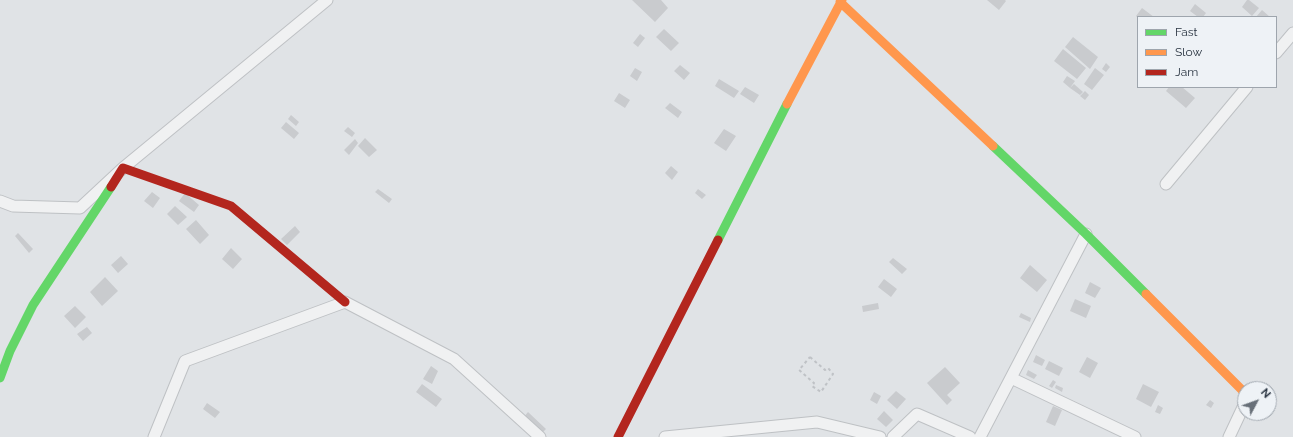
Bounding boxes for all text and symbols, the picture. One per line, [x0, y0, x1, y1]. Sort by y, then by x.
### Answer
legend [1137, 16, 1277, 88]
text: Fast [1175, 25, 1198, 39]
text: Slow [1175, 45, 1202, 59]
text: Jam [1175, 65, 1198, 79]
north arrow [1237, 381, 1277, 421]
text: N [1258, 386, 1273, 401]

